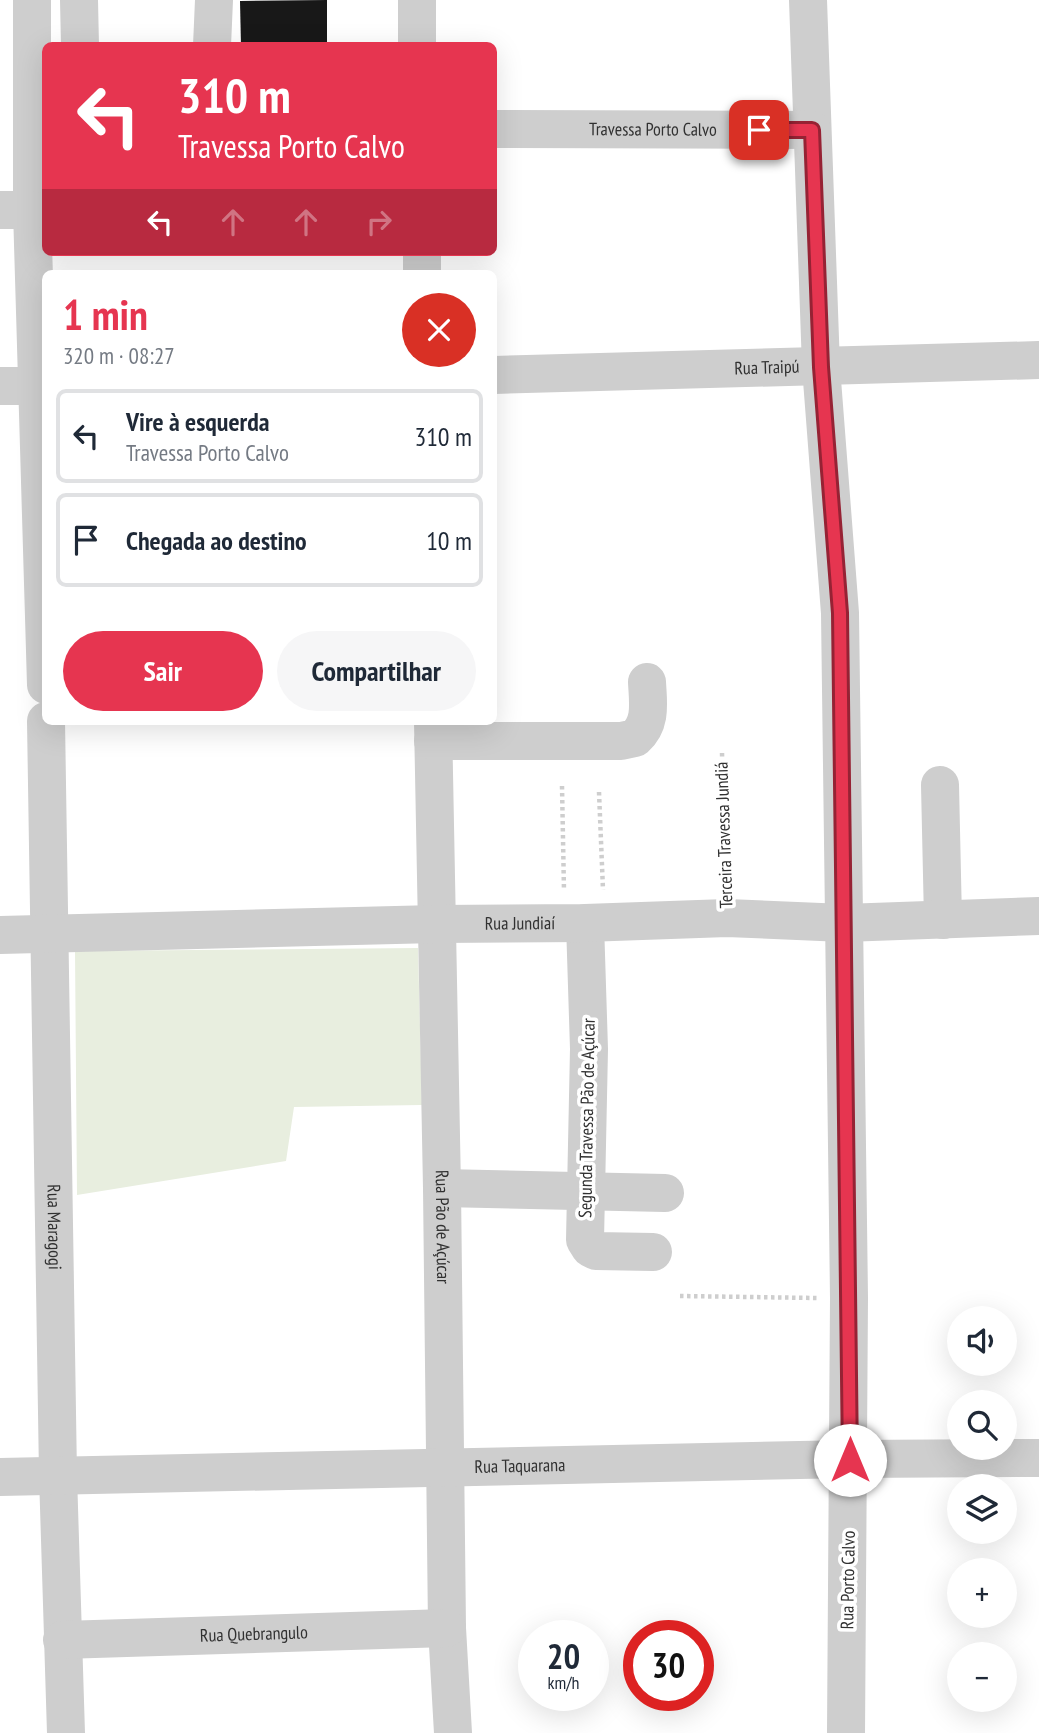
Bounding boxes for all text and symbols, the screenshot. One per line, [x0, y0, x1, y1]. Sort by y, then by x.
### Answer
text: 310 m [178, 63, 291, 127]
icon: left [63, 70, 154, 161]
pin [729, 100, 789, 160]
icon: arrive [740, 111, 778, 149]
street label: Travessa Porto Calvo [589, 117, 717, 141]
text: Travessa Porto Calvo [178, 125, 405, 167]
icon: left [141, 203, 179, 241]
icon: ahead [214, 203, 252, 241]
icon: ahead [287, 203, 325, 241]
icon: right [360, 203, 398, 241]
text: 1 min [63, 287, 148, 342]
button: close [402, 293, 476, 367]
text: 320 m · 08:27 [63, 341, 175, 370]
street label: Rua Traipú [734, 355, 800, 379]
text: Vire à esquerda [126, 405, 269, 438]
icon: left [67, 417, 105, 455]
text: 310 m [414, 420, 472, 453]
text: Travessa Porto Calvo [126, 438, 289, 467]
icon: arrive [67, 521, 105, 559]
text: Chegada ao destino [126, 524, 307, 557]
text: 10 m [426, 524, 472, 557]
button: Sair [63, 631, 263, 711]
button: Compartilhar [277, 631, 476, 711]
street label: Terceira Travessa Jundiá [709, 761, 738, 909]
street label: Rua Jundiaí [485, 911, 555, 935]
street label: Segunda Travessa Pão de Açúcar [573, 1018, 600, 1218]
street label: Rua Pão de Açúcar [431, 1170, 455, 1284]
street label: Rua Maragogi [42, 1184, 67, 1270]
map controls [947, 1306, 1017, 1712]
button: sound [947, 1306, 1017, 1376]
button: search [947, 1390, 1017, 1460]
position arrow [813, 1423, 887, 1497]
street label: Rua Taquarana [474, 1453, 566, 1478]
button: layers [947, 1474, 1017, 1544]
street label: Rua Porto Calvo [835, 1530, 860, 1630]
button: + [947, 1558, 1017, 1628]
street label: Rua Quebrangulo [200, 1620, 308, 1647]
speed limit sign: 30 [623, 1620, 714, 1711]
text: 20 [547, 1633, 580, 1679]
button: − [947, 1642, 1017, 1712]
text: km/h [548, 1671, 579, 1694]

